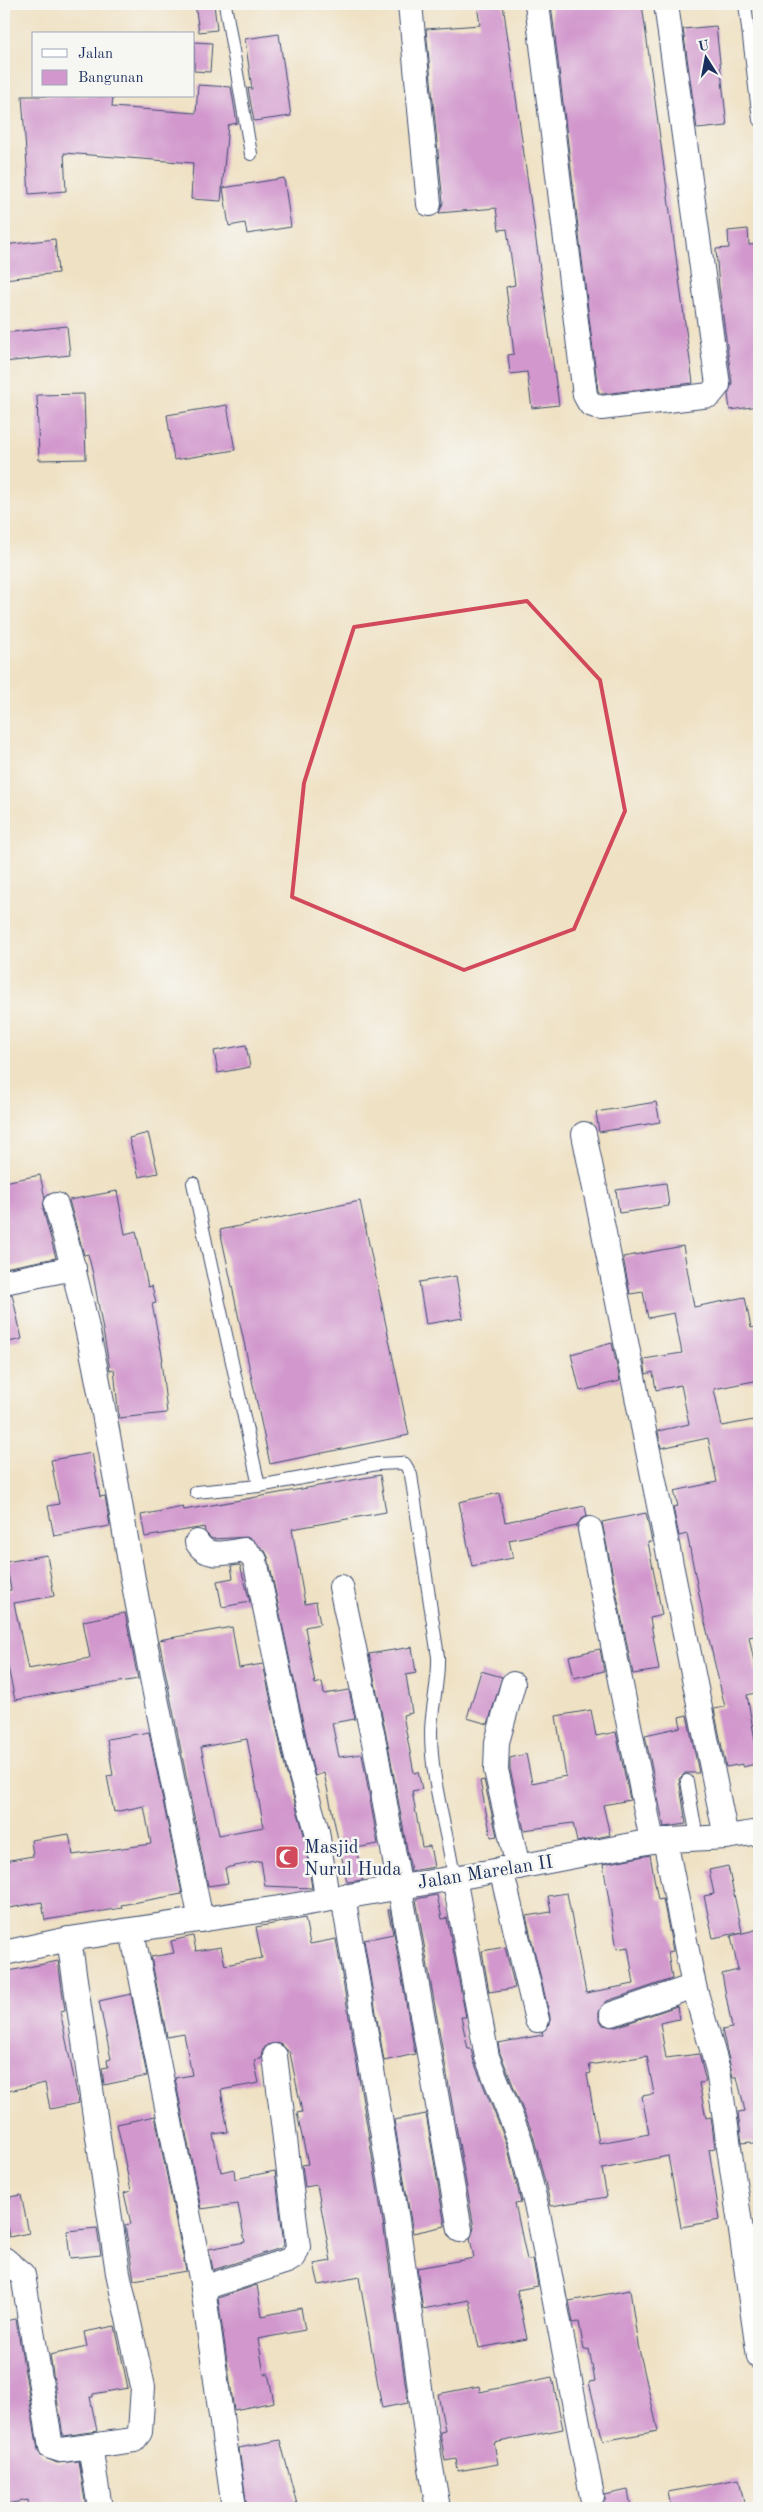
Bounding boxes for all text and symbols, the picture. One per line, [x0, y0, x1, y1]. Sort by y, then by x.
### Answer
legend [32, 32, 195, 98]
north arrow [680, 32, 730, 82]
text: U [697, 38, 711, 54]
text: Jalan [78, 47, 113, 62]
text: Bangunan [78, 71, 144, 86]
place label: Masjid Nurul Huda [304, 1839, 402, 1880]
mosque icon: Masjid Nurul Huda [274, 1844, 300, 1870]
street label: Jalan Marelan II [416, 1853, 554, 1894]

